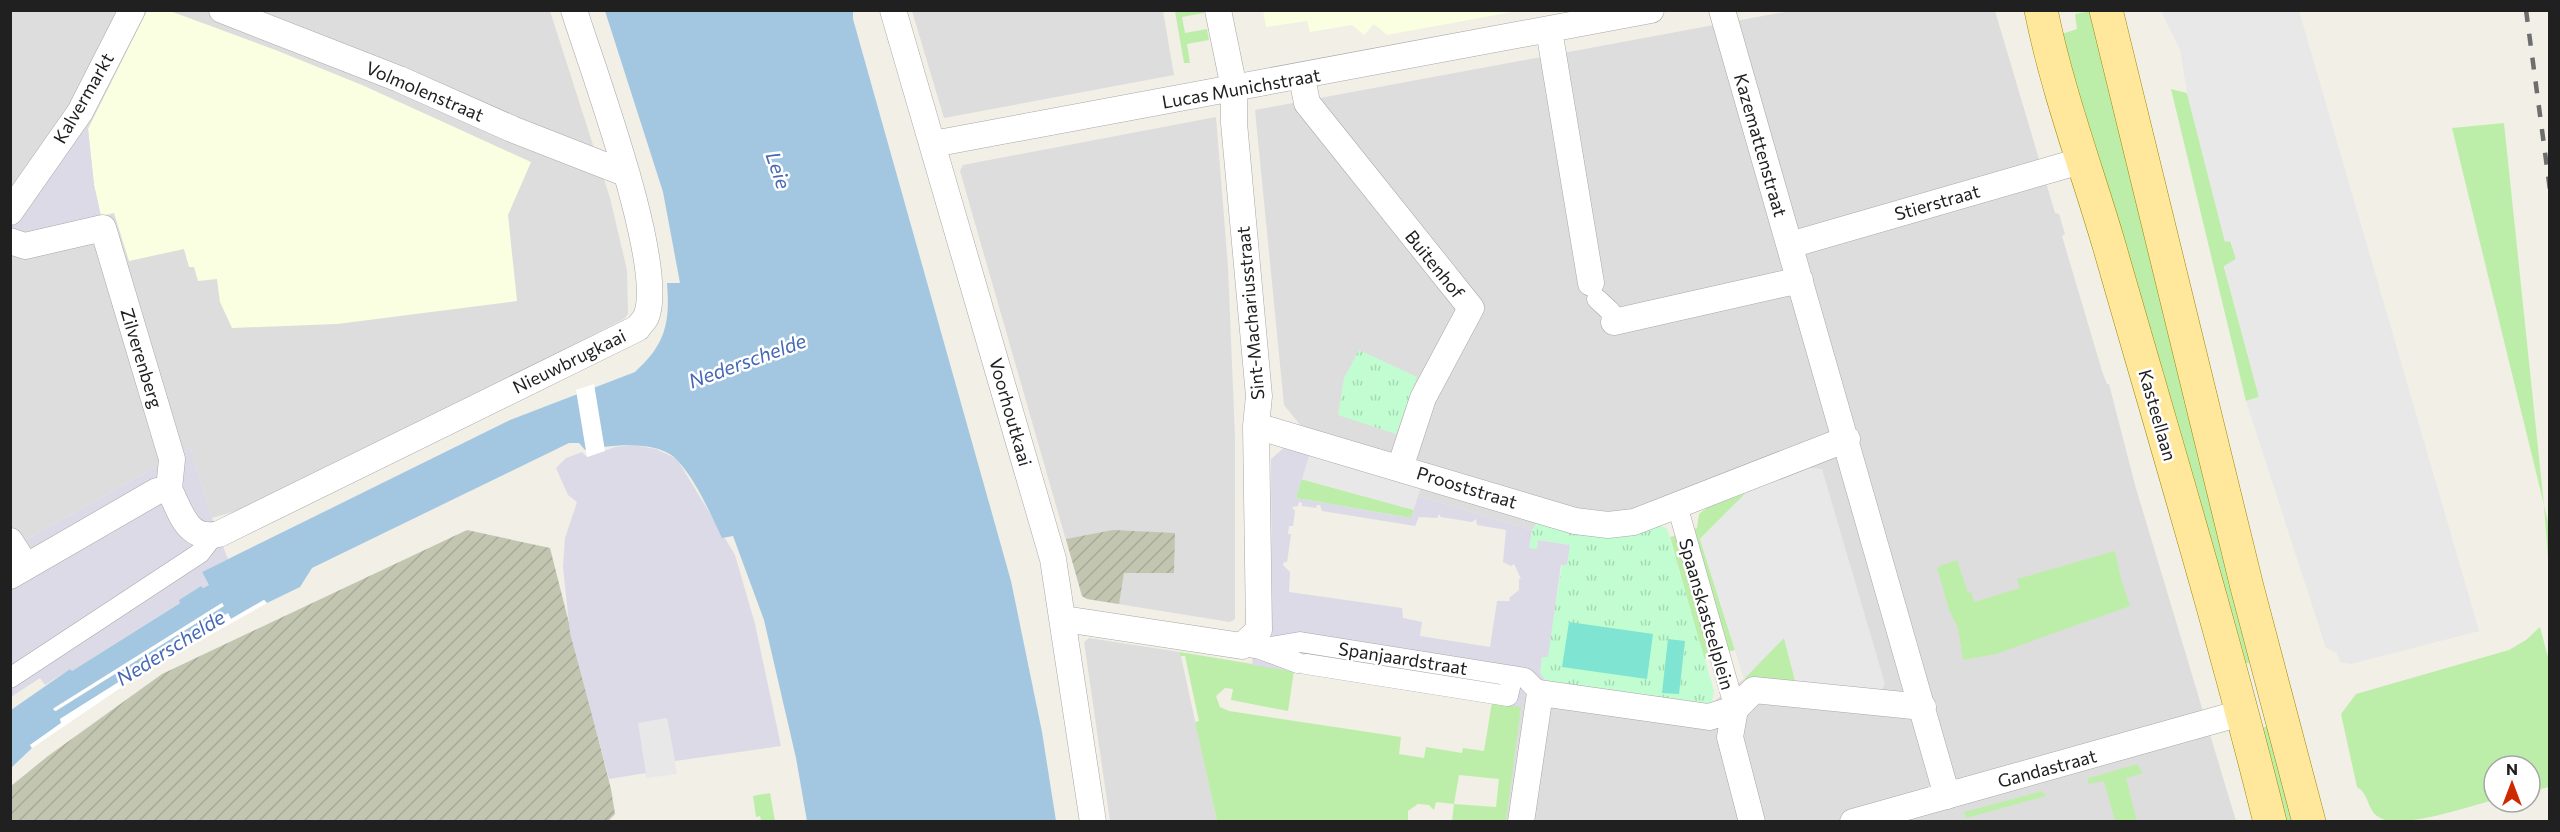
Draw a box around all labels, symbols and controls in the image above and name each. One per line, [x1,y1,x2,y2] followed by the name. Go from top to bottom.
[48,49,118,147] street label: Kalvermarkt
[363,56,487,126] street label: Volmolenstraat
[1160,63,1322,113] street label: Lucas Munichstraat
[1730,71,1792,219] street label: Kazemattenstraat
[762,148,797,192] water label: Leie
[1892,179,1982,225] street label: Stierstraat
[1231,225,1269,401] street label: Sint-Machariusstraat
[1401,225,1470,303] street label: Buitenhof
[116,305,168,411] street label: Zilverenberg
[509,324,629,398] street label: Nieuwbrugkaai
[685,327,810,392] water label: Nederschelde
[985,355,1037,469] street label: Voorhoutkaai
[2134,367,2182,463] street label: Kasteellaan
[1414,461,1520,513] street label: Prooststraat
[1675,536,1739,692] street label: Spaanskasteelplein
[111,604,229,690] water label: Nederschelde
[1337,637,1469,679] street label: Spanjaardstraat
[1995,744,2099,792] street label: Gandastraat
[2482,754,2542,814] north arrow
[2506,759,2518,778] text: N

